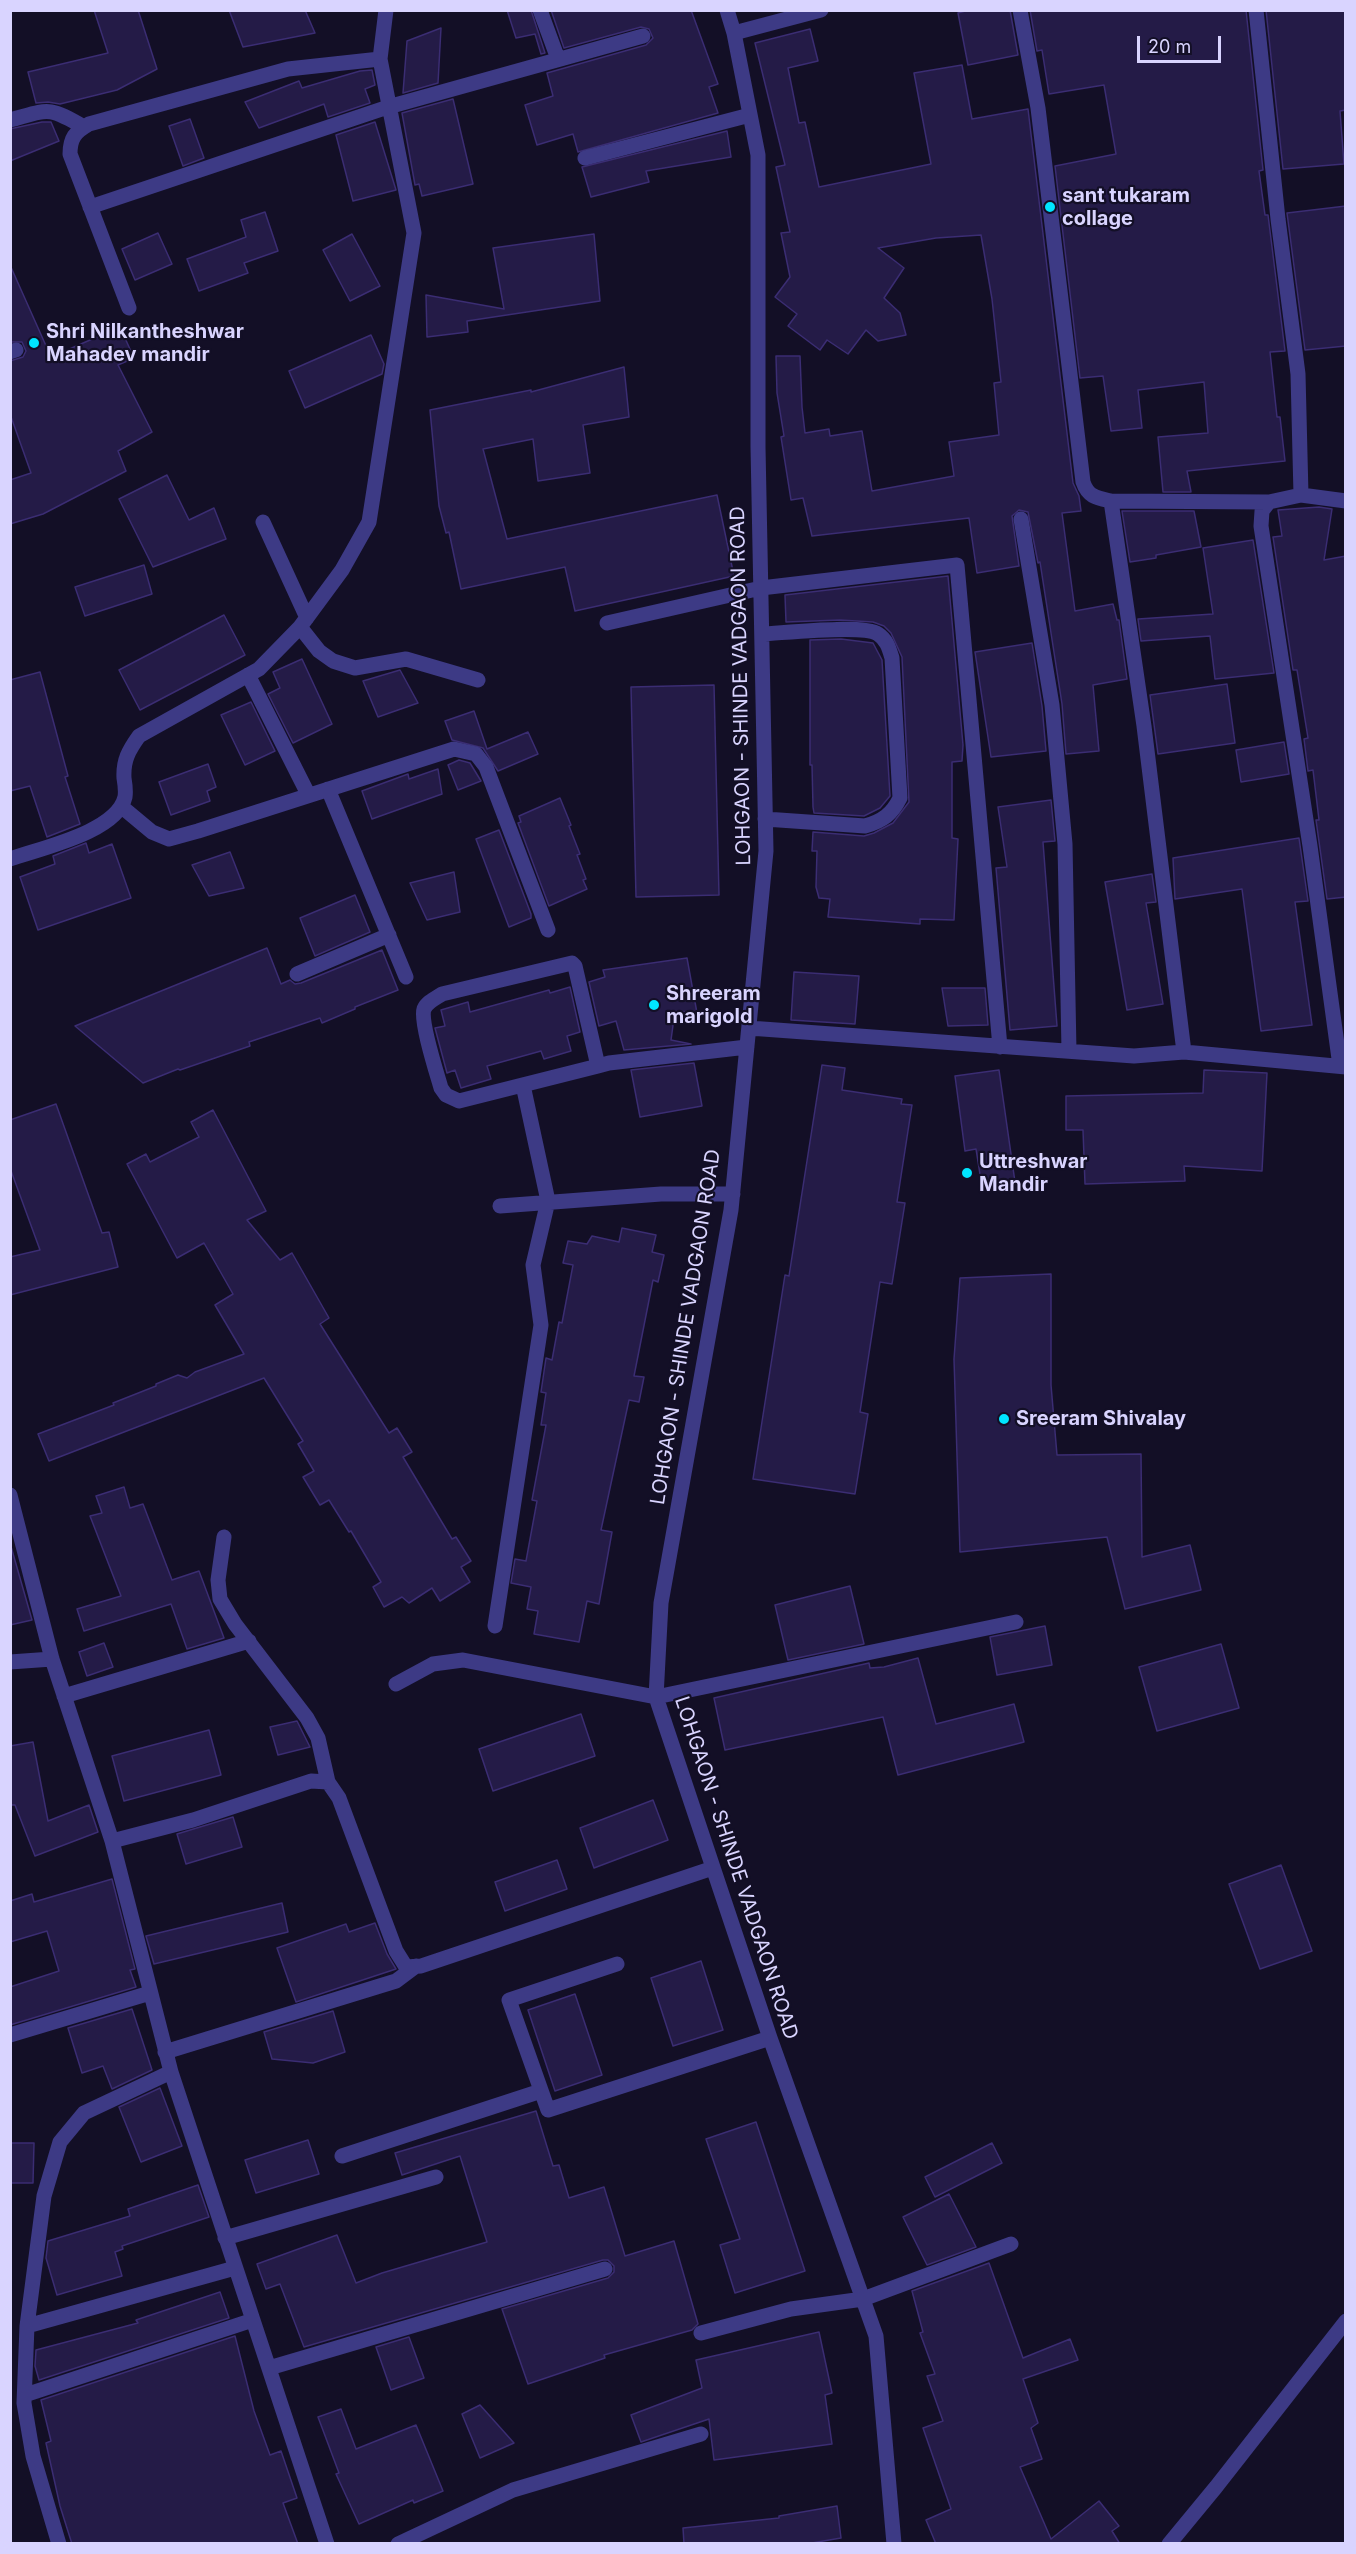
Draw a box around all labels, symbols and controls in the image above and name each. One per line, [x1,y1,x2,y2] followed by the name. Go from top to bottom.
[1140,24,1224,62] scale bar
[1148,36,1191,57] text: 20 m
[1062,184,1190,231] place label: sant tukaram collage
[1043,200,1057,214] marker: sant tukaram collage
[46,320,244,367] place label: Shri Nilkantheshwar Mahadev mandir
[27,336,41,350] marker: Shri Nilkantheshwar Mahadev mandir
[726,506,756,866] street label: LOHGAON - SHINDE VADGAON ROAD
[666,982,761,1029] place label: Shreeram marigold
[647,998,661,1012] marker: Shreeram marigold
[646,1148,726,1506] street label: LOHGAON - SHINDE VADGAON ROAD
[979,1150,1088,1197] place label: Uttreshwar Mandir
[960,1166,974,1180] marker: Uttreshwar Mandir
[1016,1407,1186,1431] place label: Sreeram Shivalay
[997,1412,1011,1426] marker: Sreeram Shivalay
[669,1693,803,2043] street label: LOHGAON - SHINDE VADGAON ROAD

